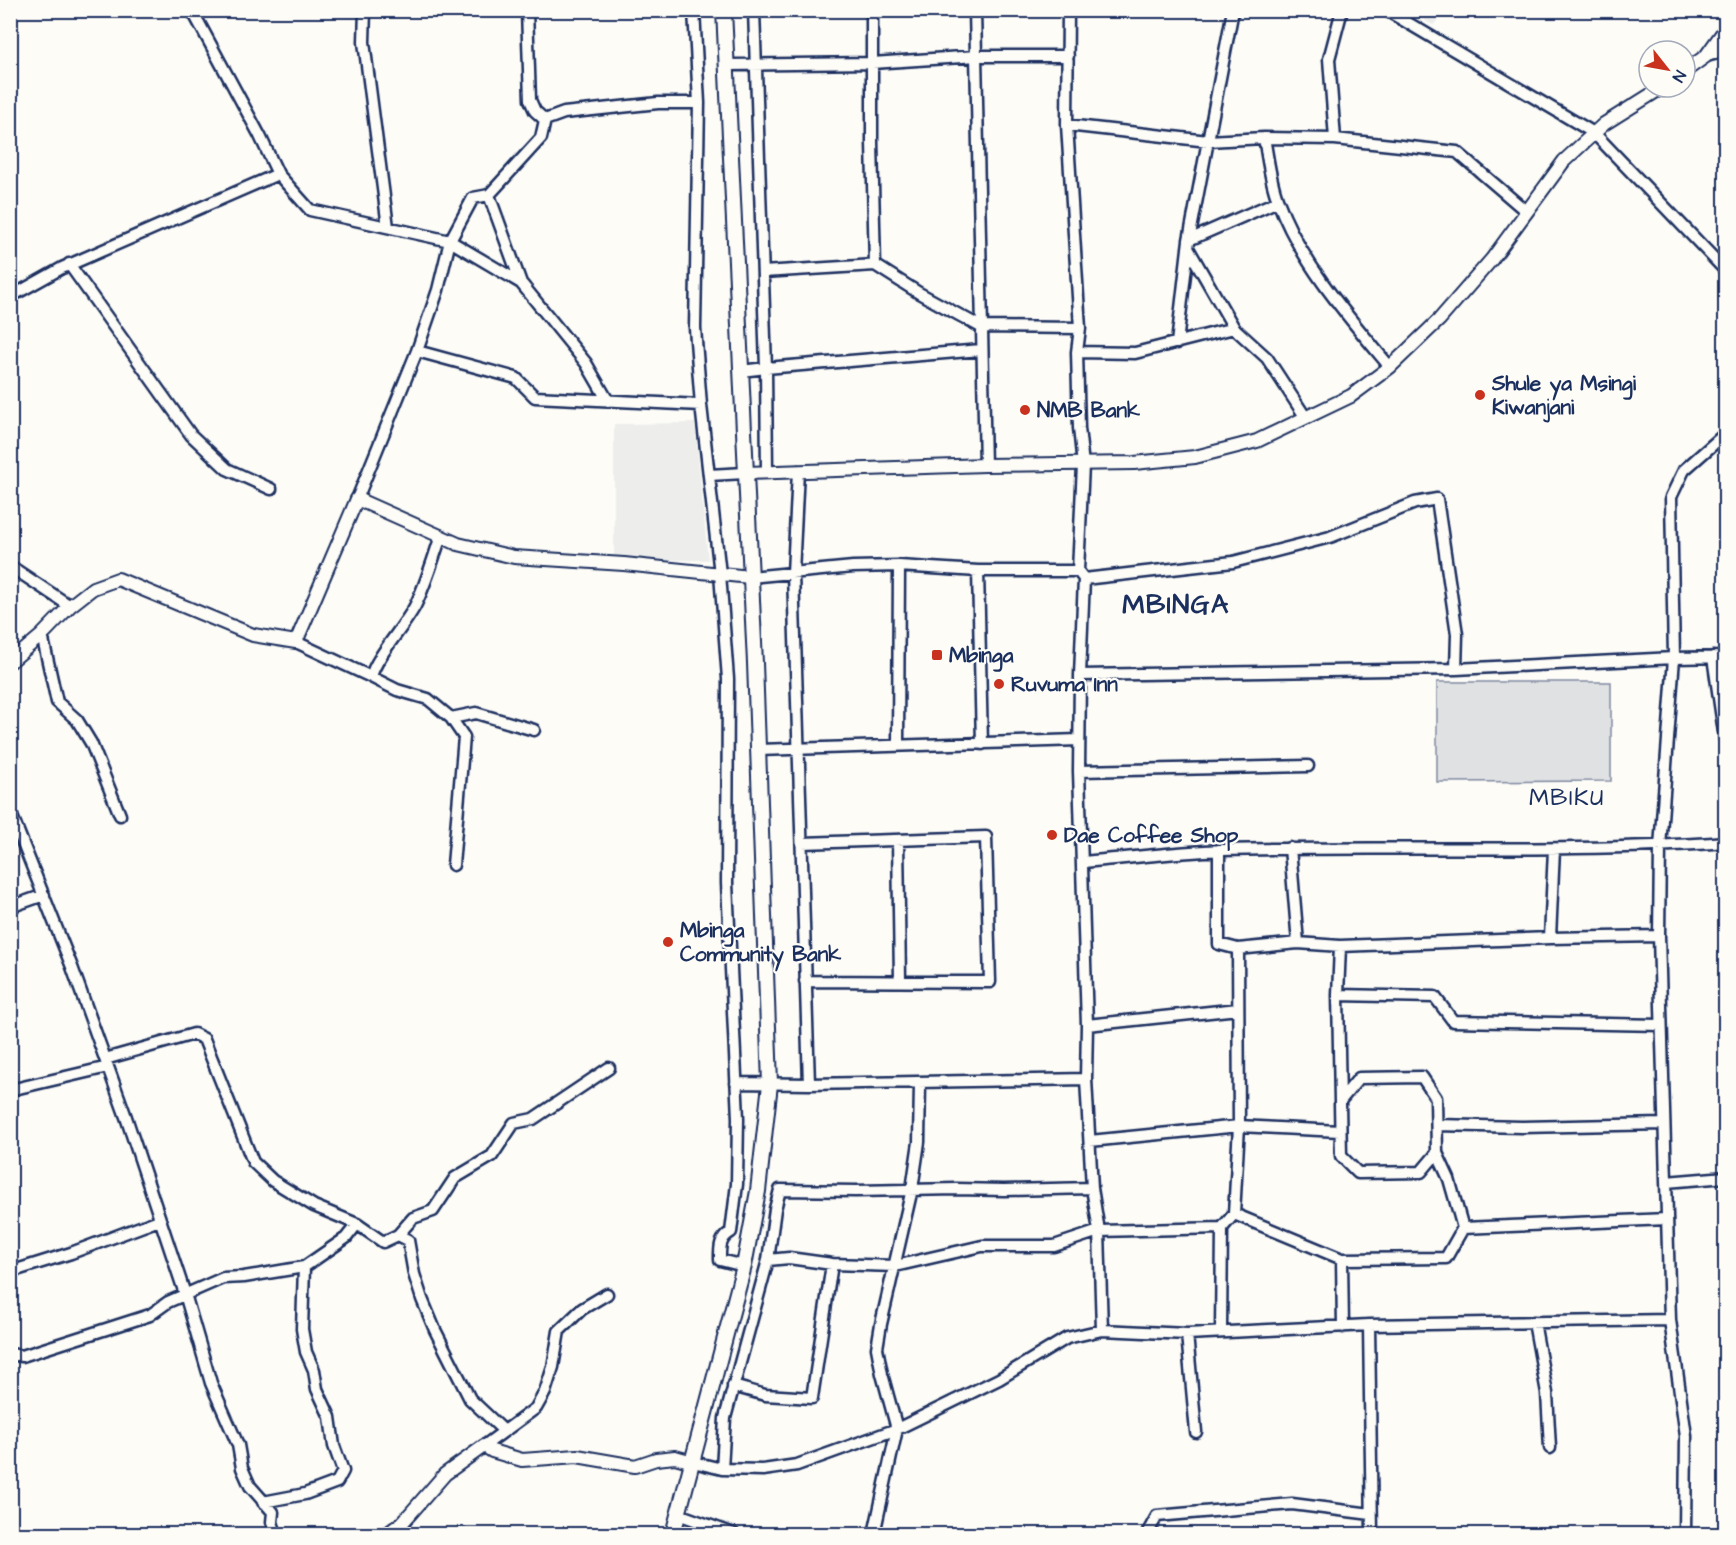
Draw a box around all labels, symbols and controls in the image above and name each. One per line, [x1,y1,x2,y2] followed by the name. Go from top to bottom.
[1637,39,1697,99] north arrow
[1667,66,1691,86] text: N
[1491,369,1637,423] place label: Shule ya Msingi Kiwanjani
[1473,388,1487,402] marker: Shule ya Msingi Kiwanjani
[1037,396,1140,425] place label: NMB Bank
[1018,403,1032,417] marker: NMB Bank
[1122,586,1230,624] district label: MBINGA
[949,641,1014,672] place label: Mbinga
[930,648,944,662] marker: Mbinga
[1011,670,1118,699] place label: Ruvuma Inn
[992,677,1006,691] marker: Ruvuma Inn
[1529,781,1605,815] district label: MBIKU
[1064,821,1239,851] place label: Dae Coffee Shop
[1045,828,1059,842] marker: Dae Coffee Shop
[680,916,841,972] place label: Mbinga Community Bank
[661,935,675,949] marker: Mbinga Community Bank

